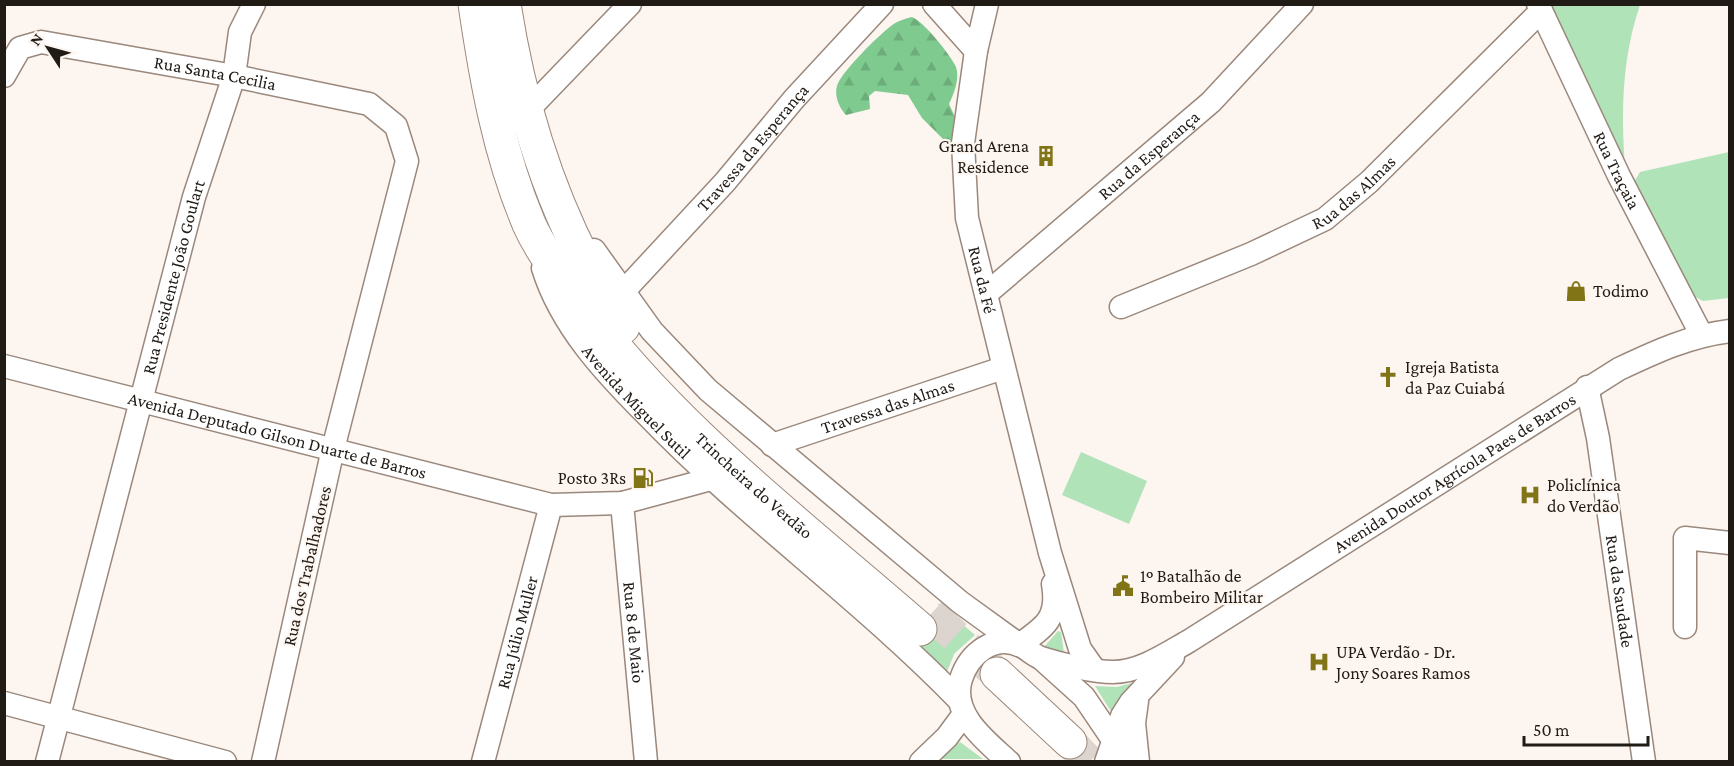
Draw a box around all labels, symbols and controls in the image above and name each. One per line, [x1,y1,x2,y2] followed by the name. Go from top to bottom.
[18,18,78,78] north arrow
[26,30,46,49] text: N
[153,52,278,94] street label: Rua Santa Cecilia
[693,80,813,216] street label: Travessa da Esperança
[1094,106,1203,204] street label: Rua da Esperança
[1589,128,1644,213] street label: Rua Traçaia
[939,136,1029,177] place label: Grand Arena Residence
[1034,144,1058,168] building icon: Grand Arena Residence
[1309,151,1400,234] street label: Rua das Almas
[138,176,209,377] street label: Rua Presidente João Goulart
[964,244,1000,316] street label: Rua da Fé
[1564,279,1588,303] shop icon: Todimo
[1593,281,1649,301] place label: Todimo
[578,341,695,463] street label: Avenida Miguel Sutil
[1405,357,1505,398] place label: Igreja Batista da Paz Cuiabá
[1376,365,1400,389] church icon: Igreja Batista da Paz Cuiabá
[819,375,957,438] street label: Travessa das Almas
[126,388,429,483] street label: Avenida Deputado Gilson Duarte de Barros
[1330,389,1579,557] street label: Avenida Doutor Agrícola Paes de Barros
[691,428,817,543] street label: Trincheira do Verdão
[631,466,655,490] fuel station icon: Posto 3Rs
[558,468,626,488] place label: Posto 3Rs
[1547,475,1621,516] place label: Policlínica do Verdão
[1518,483,1542,507] hospital icon: Policlínica do Verdão
[279,484,335,648] street label: Rua dos Trabalhadores
[1602,534,1638,649] street label: Rua da Saudade
[1140,566,1264,607] place label: 1º Batalhão de Bombeiro Militar
[493,573,542,691] street label: Rua Júlio Muller
[1111,574,1135,598] public building icon: 1º Batalhão de Bombeiro Militar
[619,581,649,684] street label: Rua 8 de Maio
[1334,642,1470,683] place label: UPA Verdão - Dr. Jony Soares Ramos
[1307,650,1331,674] hospital icon: UPA Verdão - Dr. Jony Soares Ramos
[1524,709,1648,747] scale bar
[1533,720,1570,740] text: 50 m

